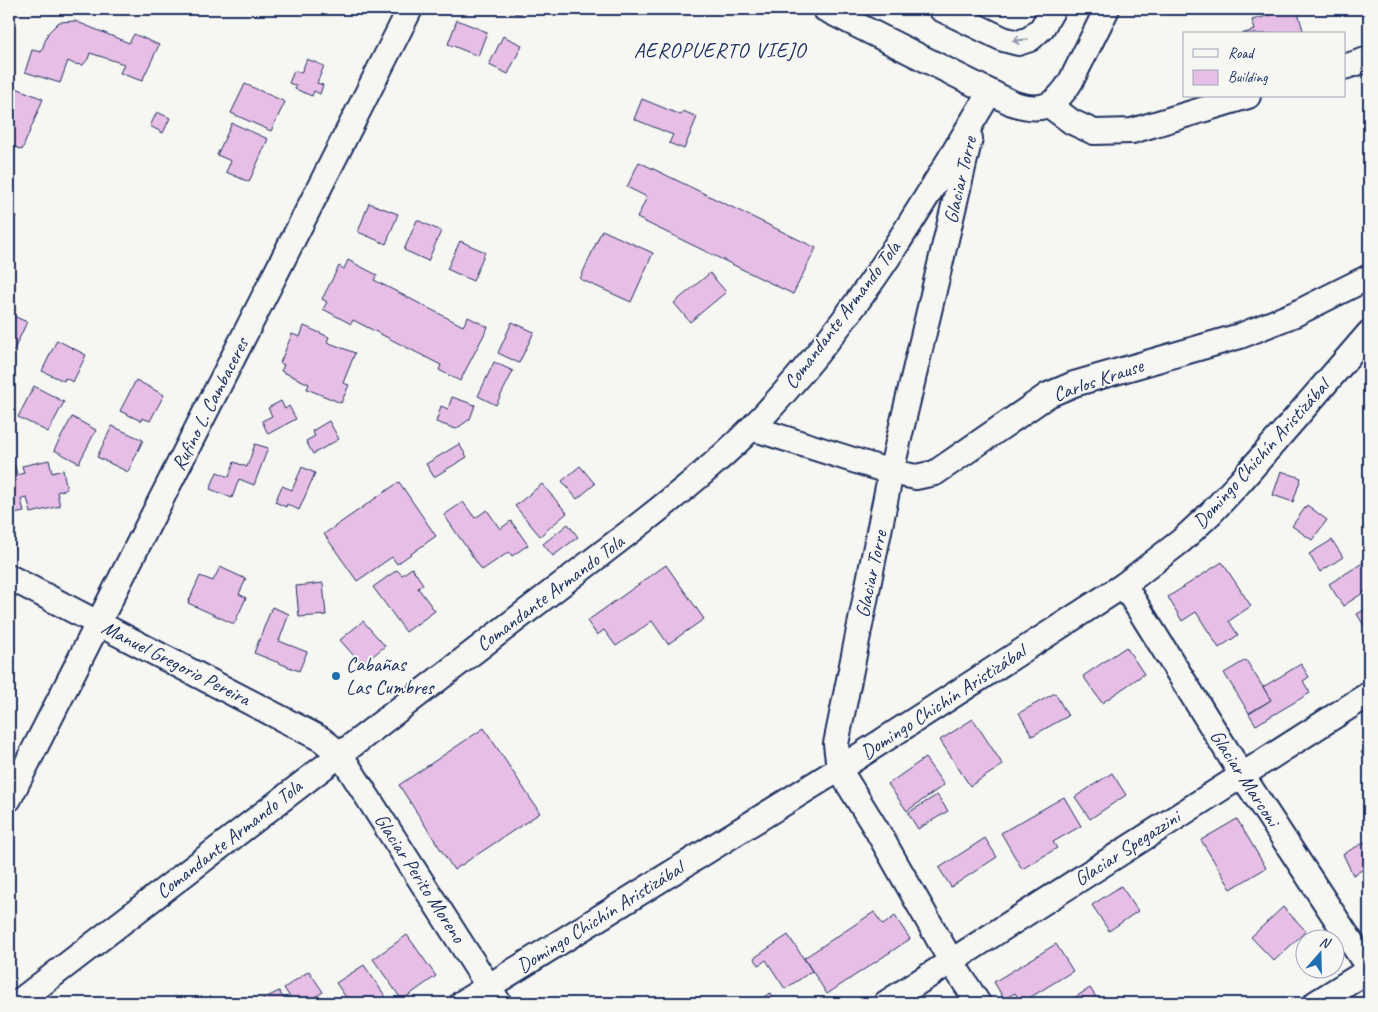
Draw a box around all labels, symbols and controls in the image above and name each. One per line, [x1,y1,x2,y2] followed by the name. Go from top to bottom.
[1183,32,1346,98] legend
[1013,36,1029,45] one-way arrow
[634,37,808,63] district label: AEROPUERTO VIEJO
[1228,44,1255,63] text: Road
[1228,68,1268,87] text: Building
[938,133,982,226] street label: Glaciar Torre
[778,235,907,394] street label: Comandante Armando Tola
[166,332,255,475] street label: Rufino L. Cambaceres
[1050,352,1148,407] street label: Carlos Krause
[1188,372,1337,534] street label: Domingo Chichín Aristizábal
[850,527,893,620] street label: Glaciar Torre
[471,528,630,657] street label: Comandante Armando Tola
[98,615,256,712] street label: Manuel Gregorio Pereira
[856,637,1033,765] street label: Domingo Chichín Aristizábal
[346,652,436,700] place label: Cabañas Las Cumbres
[330,670,342,682] marker: Cabañas Las Cumbres
[1204,725,1287,833] street label: Glaciar Marconi
[151,773,309,904] street label: Comandante Armando Tola
[1069,803,1186,891] street label: Glaciar Spegazzini
[369,809,472,948] street label: Glaciar Perito Moreno
[512,854,691,978] street label: Domingo Chichín Aristizábal
[1296,930,1346,980] north arrow
[1317,933,1333,953] text: N

